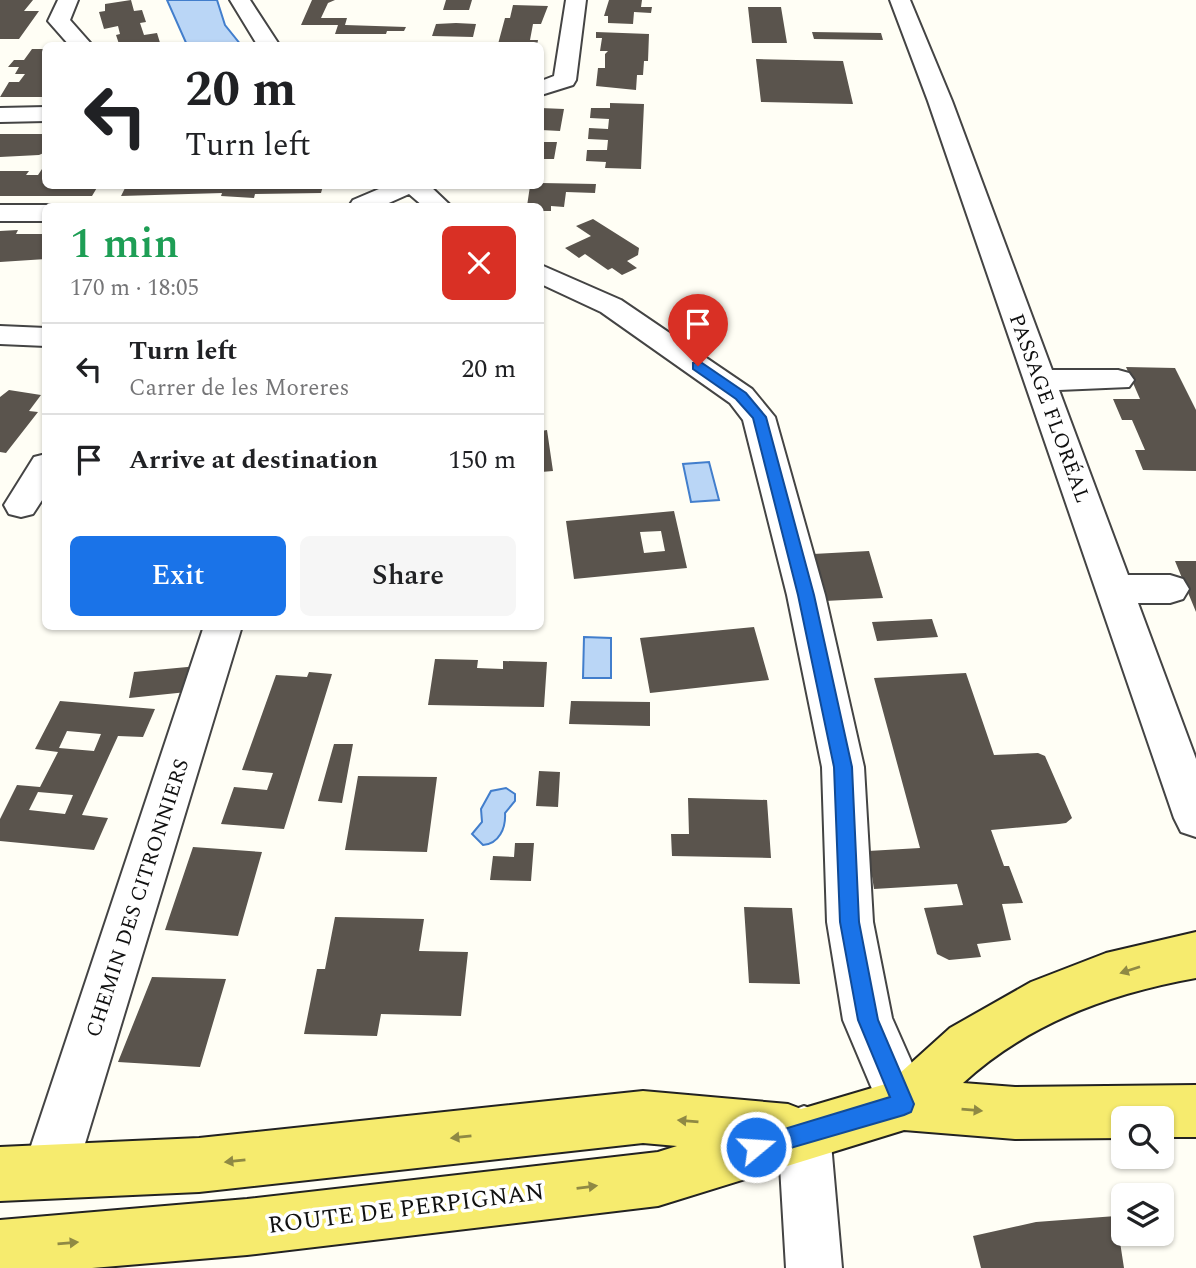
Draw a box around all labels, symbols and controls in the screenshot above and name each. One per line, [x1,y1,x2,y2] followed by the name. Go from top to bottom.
[185,53,296,128] text: 20 m
[70,70,161,161] icon: left
[185,121,311,170] text: Turn left
[70,213,179,276] text: 1 min
[442,226,516,300] button: close
[70,271,199,306] text: 170 m · 18:05
[668,294,728,366] pin
[679,305,717,343] icon: arrive
[1000,309,1098,508] street label: PASSAGE FLORÉAL
[129,331,237,371] text: Turn left
[461,349,516,389] text: 20 m
[70,350,108,388] icon: left
[129,371,349,406] text: Carrer de les Moreres
[129,440,378,480] text: Arrive at destination
[448,440,516,480] text: 150 m
[70,441,108,479] icon: arrive
[70,536,286,616] button: Exit
[300,536,516,616] button: Share
[78,755,198,1042] street label: CHEMIN DES CITRONNIERS
[1119,965,1140,976] one-way arrow
[961,1105,983,1116] one-way arrow
[1111,1106,1174,1246] map controls
[1111,1106,1174,1169] button: search
[719,1110,793,1184] position arrow
[677,1115,699,1126] one-way arrow
[450,1131,472,1142] one-way arrow
[224,1156,246,1167] one-way arrow
[266,1174,546,1244] street label: ROUTE DE PERPIGNAN
[576,1181,598,1192] one-way arrow
[1111,1183,1174,1246] button: layers
[57,1237,79,1248] one-way arrow

